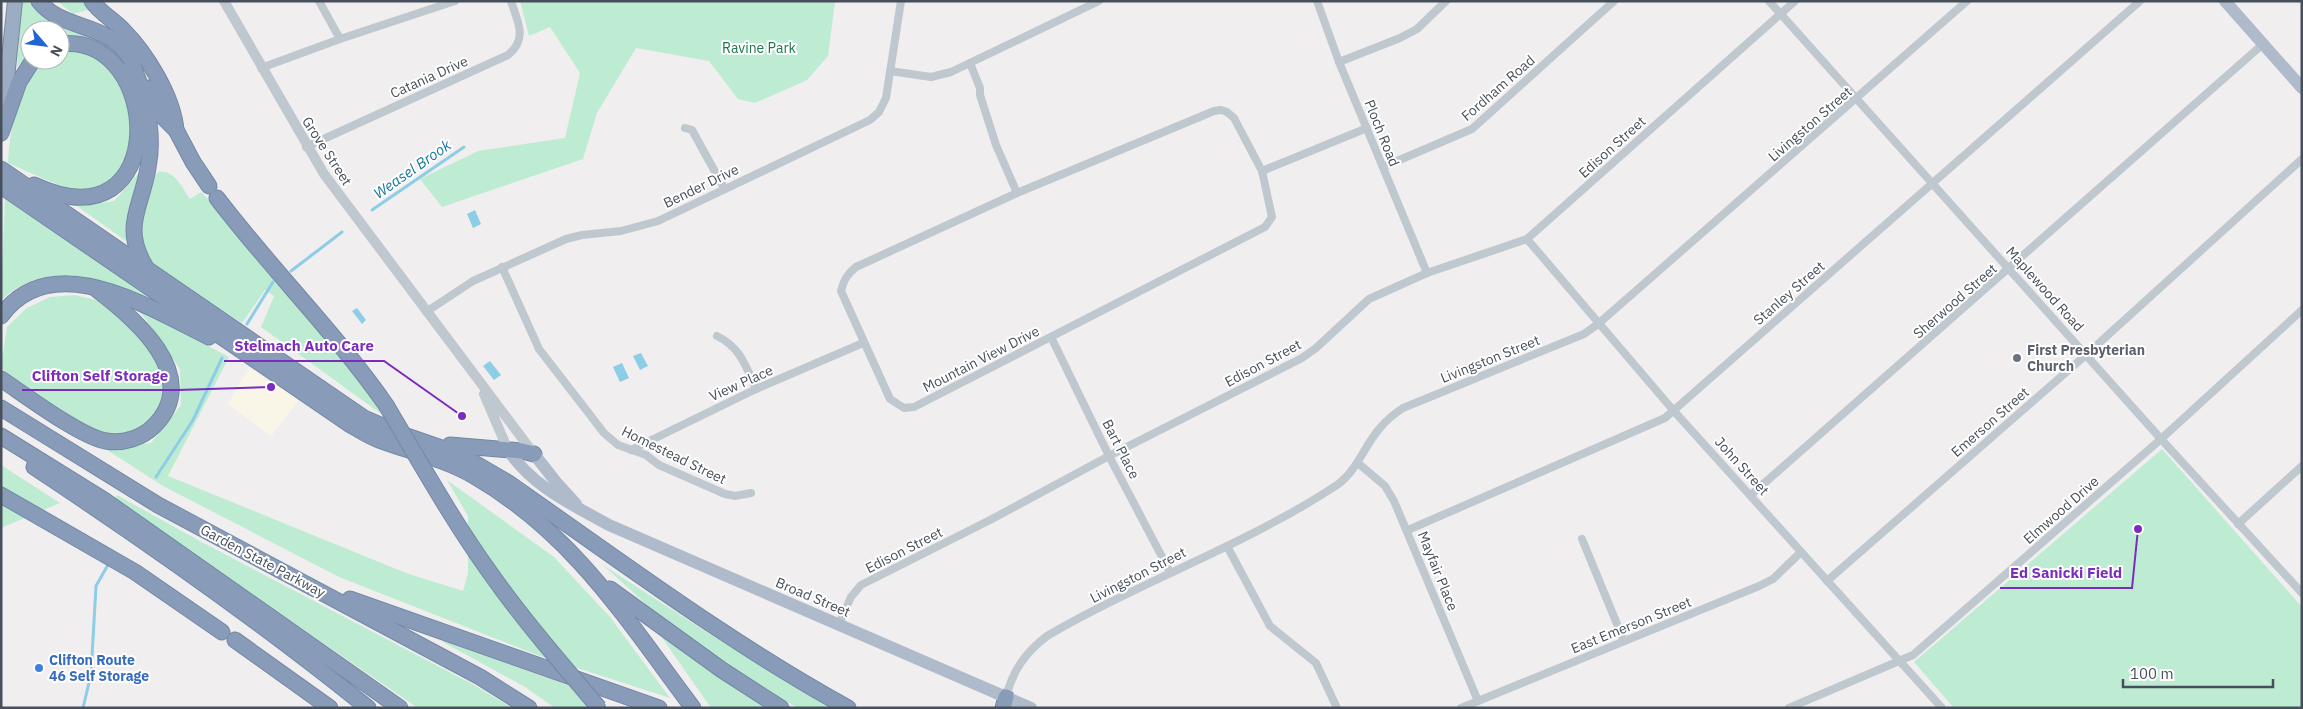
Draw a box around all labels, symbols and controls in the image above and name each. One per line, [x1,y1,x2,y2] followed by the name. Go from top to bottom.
[20,20,70,70] north arrow
[722,39,797,57] park label: Ravine Park
[46,42,67,60] text: N
[1458,51,1538,125] street label: Fordham Road
[387,52,471,102] street label: Catania Drive
[1764,83,1856,165] street label: Livingston Street
[1360,97,1404,169] street label: Ploch Road
[1575,112,1649,182] street label: Edison Street
[298,113,356,189] street label: Grove Street
[370,135,455,203] water label: Weasel Brook
[660,160,742,212] street label: Bender Drive
[2002,243,2088,335] street label: Maplewood Road
[1750,257,1828,329] street label: Stanley Street
[1909,260,2001,342] street label: Sherwood Street
[920,322,1043,396] street label: Mountain View Drive
[224,331,384,361] callout: Stelmach Auto Care
[1438,331,1542,387] street label: Livingston Street
[1222,335,1304,391] street label: Edison Street
[234,336,374,355] text: Stelmach Auto Care
[2027,341,2145,375] place label: First Presbyterian Church
[2011,352,2023,364] marker: First Presbyterian Church
[22,360,178,390] callout: Clifton Self Storage
[706,361,776,405] street label: View Place
[32,366,168,385] text: Clifton Self Storage
[1947,383,2033,461] street label: Emerson Street
[1098,416,1144,482] street label: Bart Place
[619,422,729,488] street label: Homestead Street
[1711,433,1773,499] street label: John Street
[2019,472,2103,548] street label: Elmwood Drive
[197,520,329,602] street label: Garden State Parkway
[863,523,946,577] street label: Edison Street
[1414,529,1462,614] street label: Mayfair Place
[1087,543,1189,607] street label: Livingston Street
[2000,558,2132,588] callout: Ed Sanicki Field
[2010,563,2122,582] text: Ed Sanicki Field
[773,573,853,621] street label: Broad Street
[1568,593,1694,657] street label: East Emerson Street
[49,651,149,685] place label: Clifton Route 46 Self Storage
[2123,656,2273,688] scale bar
[33,662,45,674] marker: Clifton Route 46 Self Storage
[2130,664,2174,683] text: 100 m

